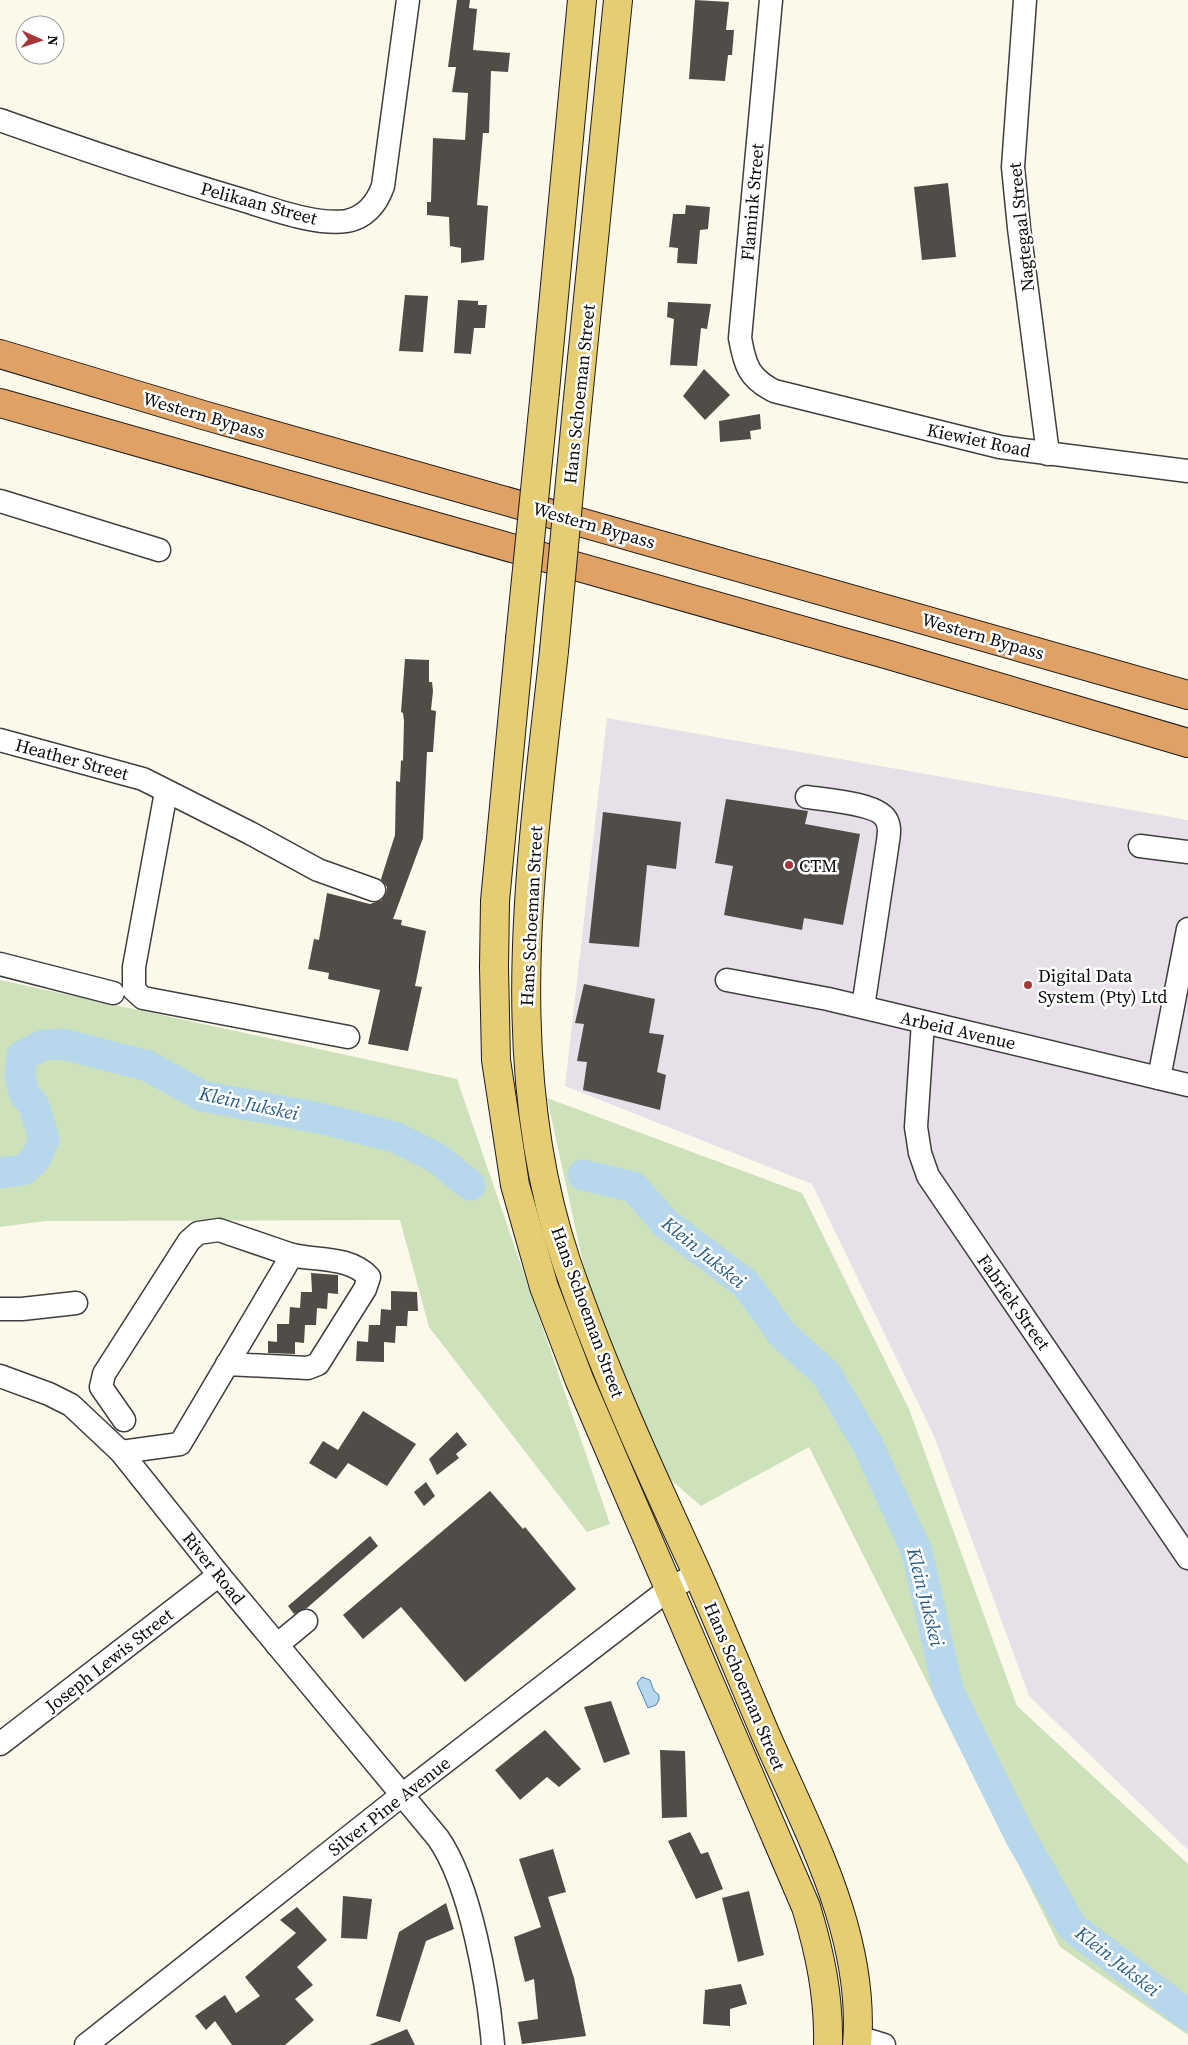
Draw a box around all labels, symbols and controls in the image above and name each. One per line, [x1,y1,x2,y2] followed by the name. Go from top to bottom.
[15,15,65,65] north arrow
[43,35,63,46] text: N
[734,142,770,262] street label: Flamink Street
[1002,161,1040,293] street label: Nagtegaal Street
[198,175,320,231] street label: Pelikaan Street
[557,303,601,485] street label: Hans Schoeman Street
[140,386,268,444] street label: Western Bypass
[925,417,1033,463] street label: Kiewiet Road
[530,496,658,554] street label: Western Bypass
[919,607,1047,665] street label: Western Bypass
[13,732,131,786] street label: Heather Street
[514,825,548,1007] street label: Hans Schoeman Street
[799,853,837,878] place label: CTM
[783,859,795,871] marker: CTM
[1038,963,1168,1009] place label: Digital Data System (Pty) Ltd
[1022,979,1034,991] marker: Digital Data System (Pty) Ltd
[898,1005,1018,1055] street label: Arbeid Avenue
[196,1080,301,1126] water label: Klein Jukskei
[656,1210,751,1294] water label: Klein Jukskei
[545,1223,631,1401] street label: Hans Schoeman Street
[972,1249,1056,1355] street label: Fabriek Street
[177,1526,251,1610] street label: River Road
[901,1544,951,1649] water label: Klein Jukskei
[698,1598,792,1774] street label: Hans Schoeman Street
[39,1602,178,1718] street label: Joseph Lewis Street
[323,1750,455,1862] street label: Silver Pine Avenue
[1070,1919,1166,2002] water label: Klein Jukskei

